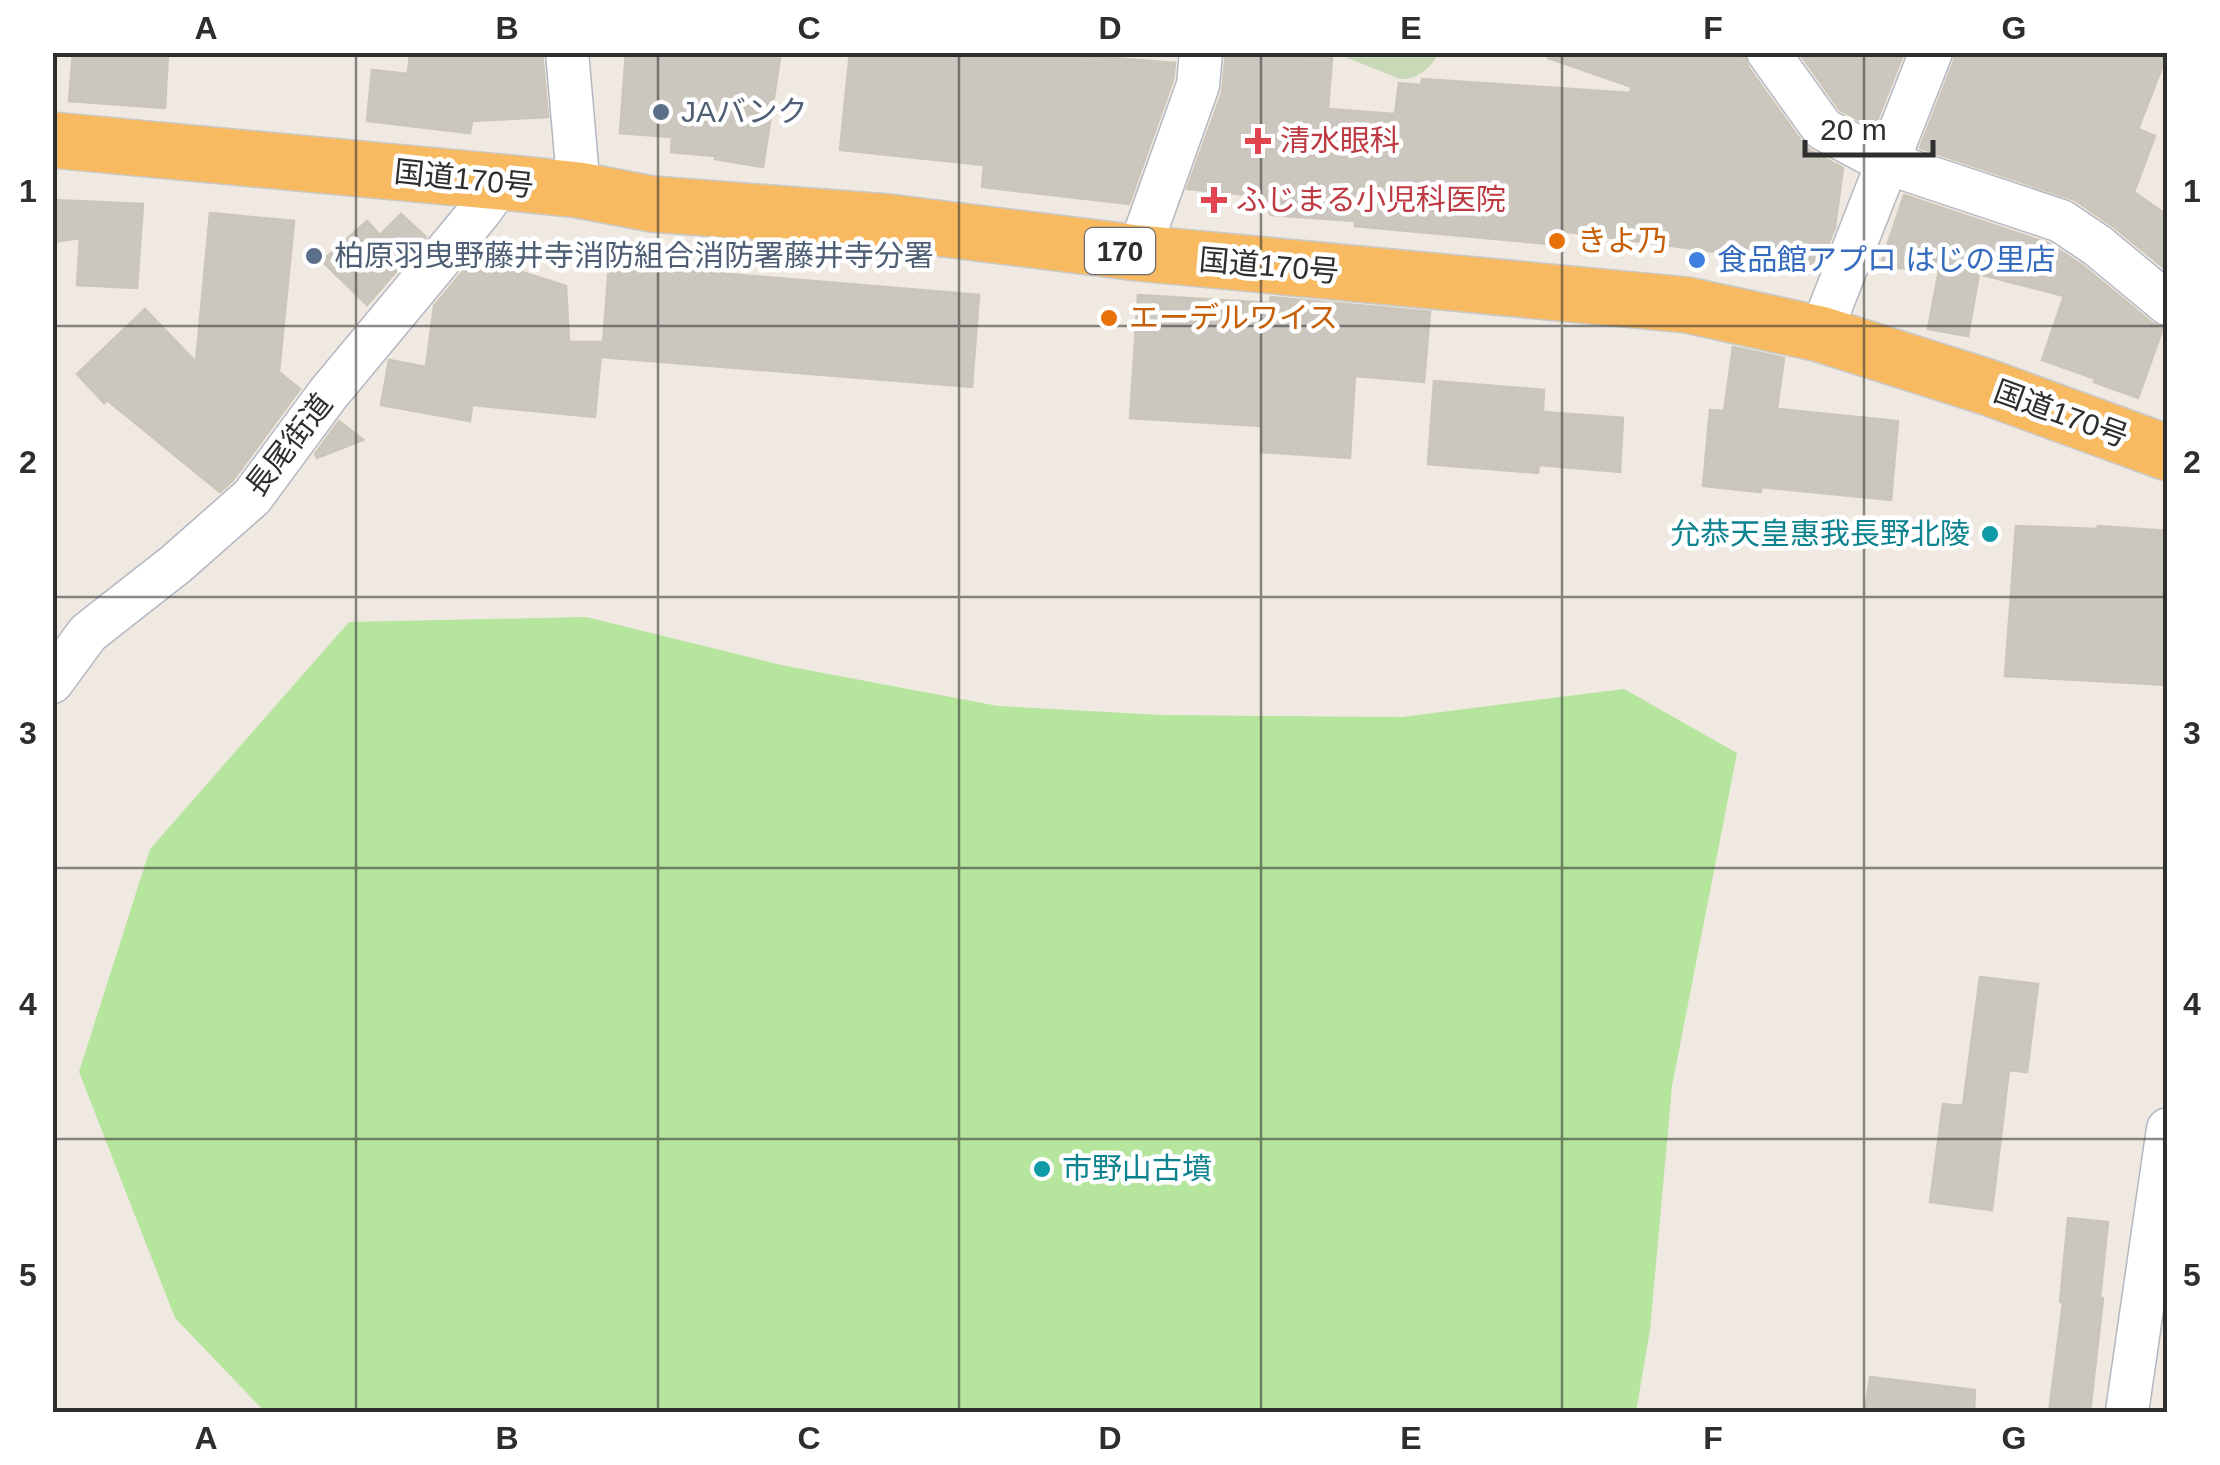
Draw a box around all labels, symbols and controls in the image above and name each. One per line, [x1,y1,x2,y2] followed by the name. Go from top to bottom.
[194,10,218,46] text: A
[495,10,519,46] text: B
[797,10,821,46] text: C
[1098,10,1122,46] text: D
[1400,10,1422,46] text: E
[1703,10,1723,46] text: F
[2002,10,2026,46] text: G
[681,95,808,128] place label: JAバンク
[1805,95,1932,157] scale bar
[650,101,672,123] marker: JAバンク
[1820,113,1887,146] text: 20 m
[1280,124,1400,157] place label: 清水眼科
[1245,128,1271,154] marker: 清水眼科
[393,155,535,202] street label: 国道170号
[19,173,37,209] text: 1
[2183,173,2201,209] text: 1
[1236,183,1506,216] place label: ふじまる小児科医院
[1201,187,1227,213] marker: ふじまる小児科医院
[1577,224,1667,257] place label: きよ乃
[1085,228,1155,274] road number: 170
[1546,230,1568,252] marker: きよ乃
[334,239,934,272] place label: 柏原羽曳野藤井寺消防組合消防署藤井寺分署
[1198,243,1340,288] street label: 国道170号
[1717,243,2055,276] place label: 食品館アプロ はじの里店
[303,245,325,267] marker: 柏原羽曳野藤井寺消防組合消防署藤井寺分署
[1686,249,1708,271] marker: 食品館アプロ はじの里店
[1129,301,1338,334] place label: エーデルワイス
[1098,307,1120,329] marker: エーデルワイス
[1990,374,2133,453] street label: 国道170号
[239,387,339,502] street label: 長尾街道
[19,444,37,480] text: 2
[2183,444,2201,480] text: 2
[1670,517,1970,550] place label: 允恭天皇惠我長野北陵
[1979,523,2001,545] marker: 允恭天皇惠我長野北陵
[19,715,37,751] text: 3
[2183,715,2201,751] text: 3
[19,986,37,1022] text: 4
[2183,986,2201,1022] text: 4
[1062,1152,1212,1185] place label: 市野山古墳
[1031,1158,1053,1180] marker: 市野山古墳
[19,1257,37,1293] text: 5
[2183,1257,2201,1293] text: 5
[194,1420,218,1456] text: A
[495,1420,519,1456] text: B
[797,1420,821,1456] text: C
[1098,1420,1122,1456] text: D
[1400,1420,1422,1456] text: E
[1703,1420,1723,1456] text: F
[2002,1420,2026,1456] text: G

